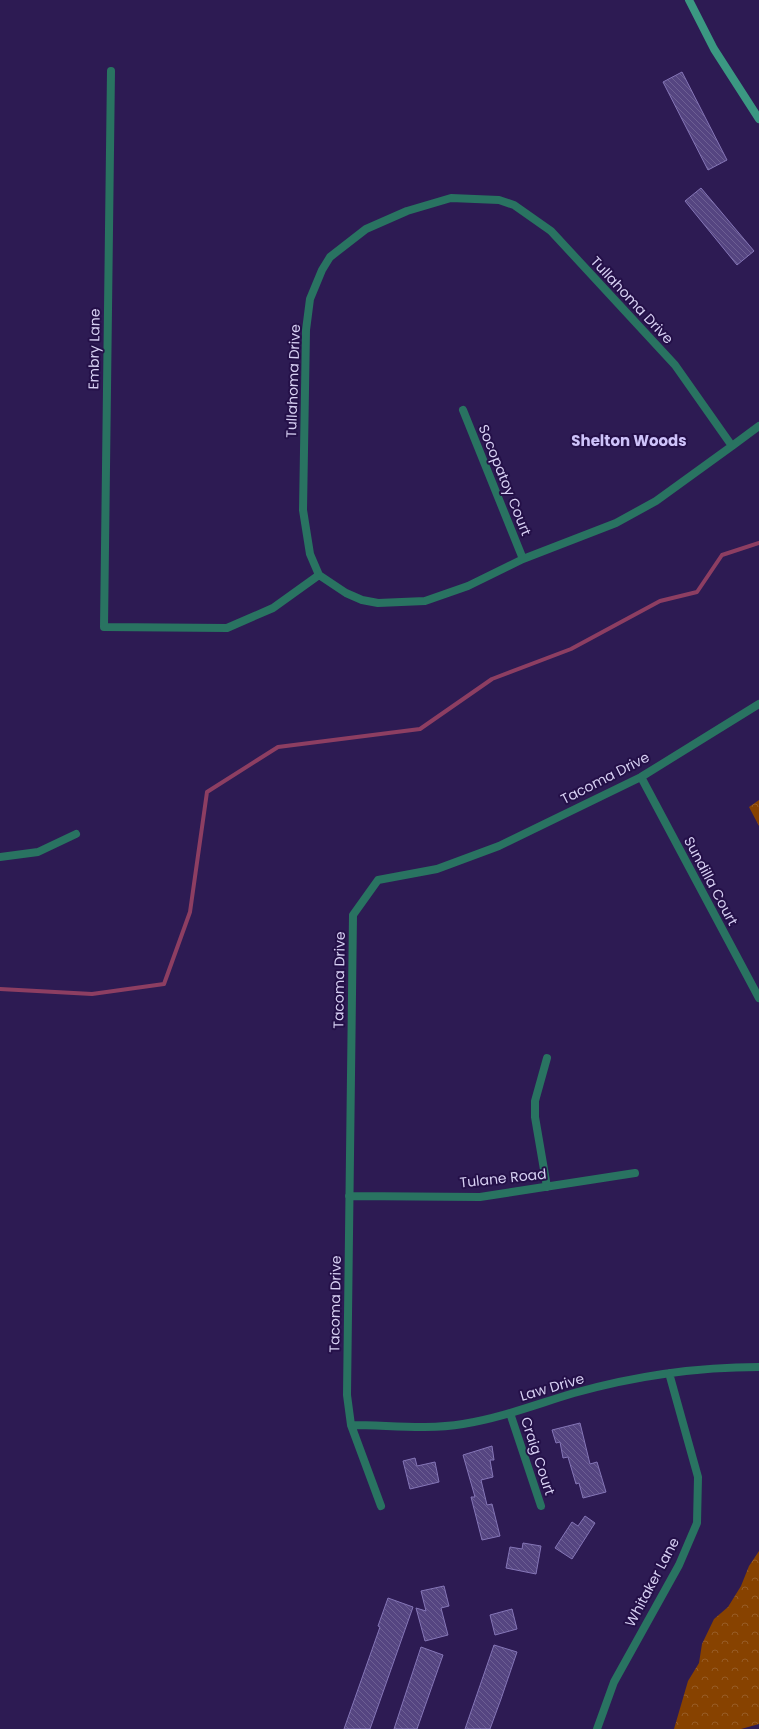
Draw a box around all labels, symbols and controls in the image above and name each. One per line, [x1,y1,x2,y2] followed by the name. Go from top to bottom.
[586,252,678,349] street label: Tullahoma Drive
[83,308,105,390] street label: Embry Lane
[281,324,305,438] street label: Tullahoma Drive
[474,421,536,539] street label: Socopatoy Court
[571,430,687,451] district label: Shelton Woods
[557,747,653,809] street label: Tacoma Drive
[679,833,743,929] street label: Sundilla Court
[328,931,350,1029] street label: Tacoma Drive
[459,1163,547,1193] street label: Tulane Road
[324,1255,346,1353] street label: Tacoma Drive
[518,1368,587,1406] street label: Law Drive
[516,1414,560,1498] street label: Craig Court
[620,1533,684,1630] street label: Whitaker Lane

